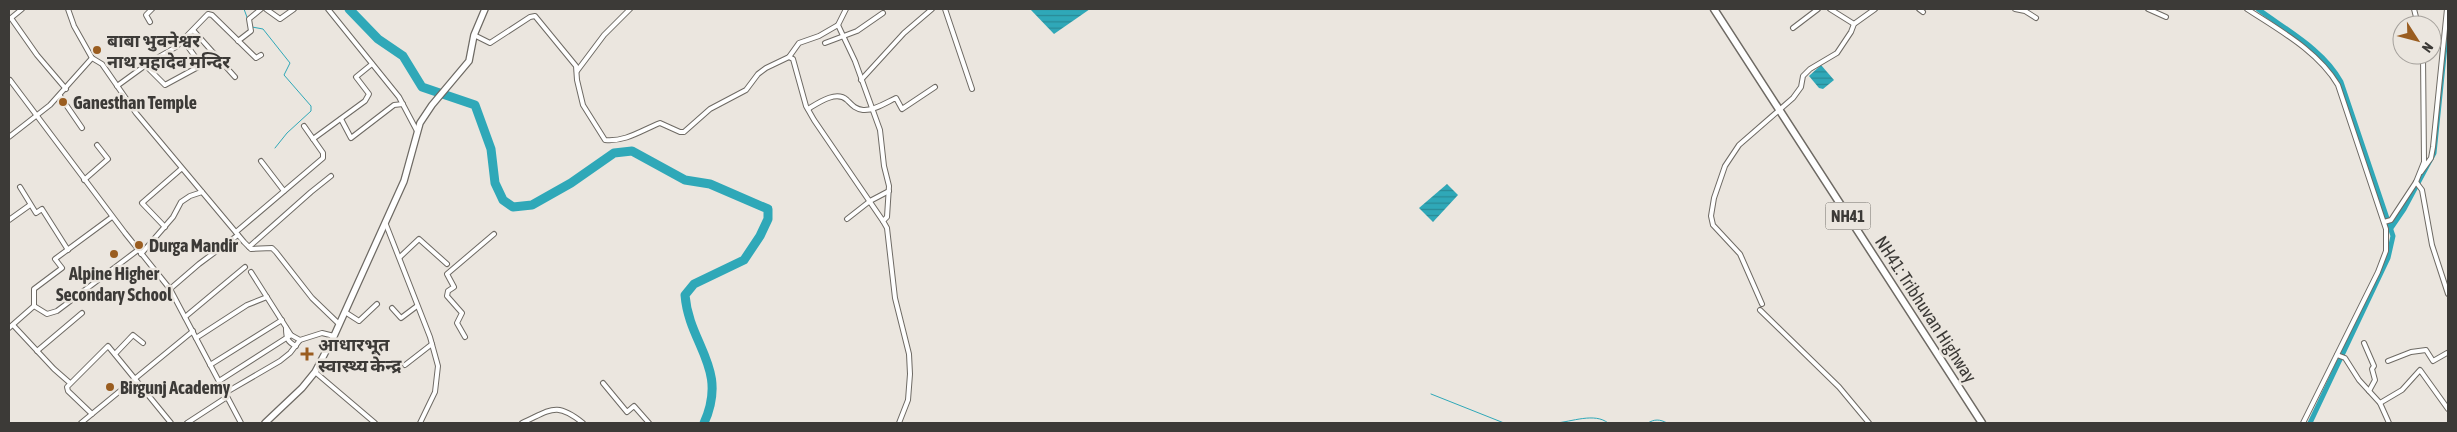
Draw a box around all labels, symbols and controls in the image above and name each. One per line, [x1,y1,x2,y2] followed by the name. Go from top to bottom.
[2392,15,2442,65] north arrow
[107,30,231,72] place label: बाबा भुवनेश्वर नाथ महादेव मन्दिर
[2419,40,2436,56] text: N
[91,44,103,56] marker: बाबा भुवनेश्वर नाथ महादेव मन्दिर
[73,92,197,113] place label: Ganesthan Temple
[57,96,69,108] marker: Ganesthan Temple
[1826,202,1870,230] road number: NH41
[1871,232,1981,386] street label: NH41: Tribhuvan Highway
[149,235,239,256] place label: Durga Mandir
[133,239,145,251] marker: Durga Mandir
[108,248,120,260] marker: Alpine Higher Secondary School
[56,263,172,305] place label: Alpine Higher Secondary School
[318,334,402,376] place label: आधारभूत स्वास्थ्य केन्द्र
[300,347,314,361] marker: आधारभूत स्वास्थ्य केन्द्र
[120,377,231,398] place label: Birgunj Academy
[104,381,116,393] marker: Birgunj Academy

